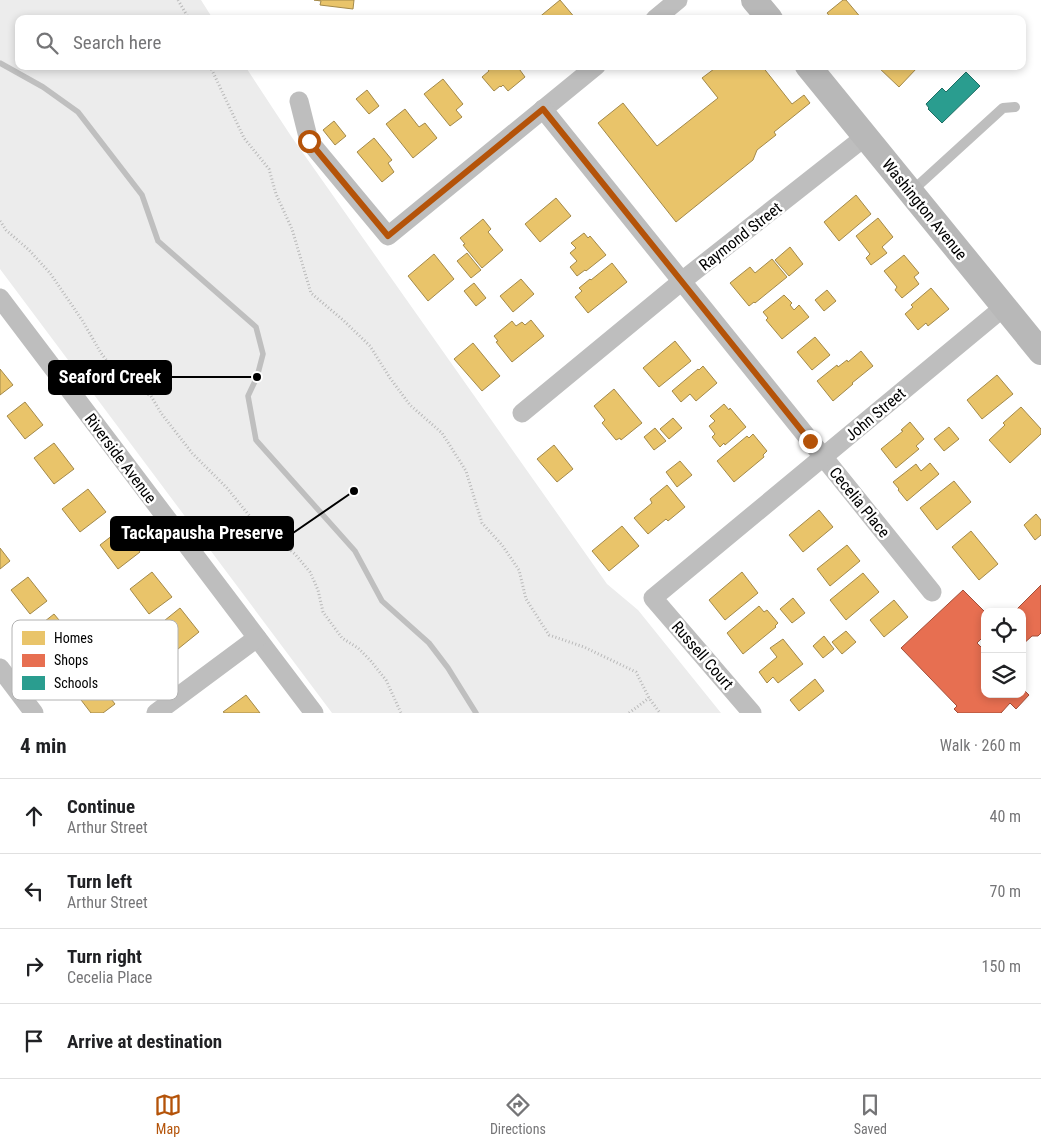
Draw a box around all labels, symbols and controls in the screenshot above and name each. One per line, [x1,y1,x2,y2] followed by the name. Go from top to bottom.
[15,15,1026,70] search box
[33,29,61,57] icon: search
[73,31,161,54] text: Search here
[298,130,321,153] route start
[878,155,971,263] street label: Washington Avenue
[695,198,786,275] street label: Raymond Street
[49,361,171,394] callout: Seaford Creek
[59,366,162,387] text: Seaford Creek
[841,384,909,445] street label: John Street
[81,410,161,507] street label: Riverside Avenue
[799,430,822,453] route end
[825,463,894,541] street label: Cecelia Place
[111,517,293,550] callout: Tackapausha Preserve
[121,522,283,543] text: Tackapausha Preserve
[981,608,1026,698] map controls
[981,608,1026,653] button: locate
[668,617,738,694] street label: Russell Court
[12,620,178,700] legend
[54,630,93,646] text: Homes
[54,652,88,668] text: Shops
[981,653,1026,698] button: layers
[54,675,98,691] text: Schools
[20,734,67,758] text: 4 min
[940,736,1021,755] text: Walk · 260 m
[67,795,135,818] text: Continue
[20,802,48,830] icon: ahead
[989,807,1021,826] text: 40 m
[67,818,148,837] text: Arthur Street
[67,870,132,893] text: Turn left
[20,877,48,905] icon: left
[989,882,1021,901] text: 70 m
[67,893,148,912] text: Arthur Street
[67,945,142,968] text: Turn right
[20,952,48,980] icon: right
[982,957,1021,976] text: 150 m
[67,968,152,987] text: Cecelia Place
[20,1027,48,1055] icon: arrive
[67,1030,222,1053] text: Arrive at destination
[154,1091,182,1137] tab: Map
[490,1091,546,1137] tab: Directions
[854,1091,887,1137] tab: Saved

